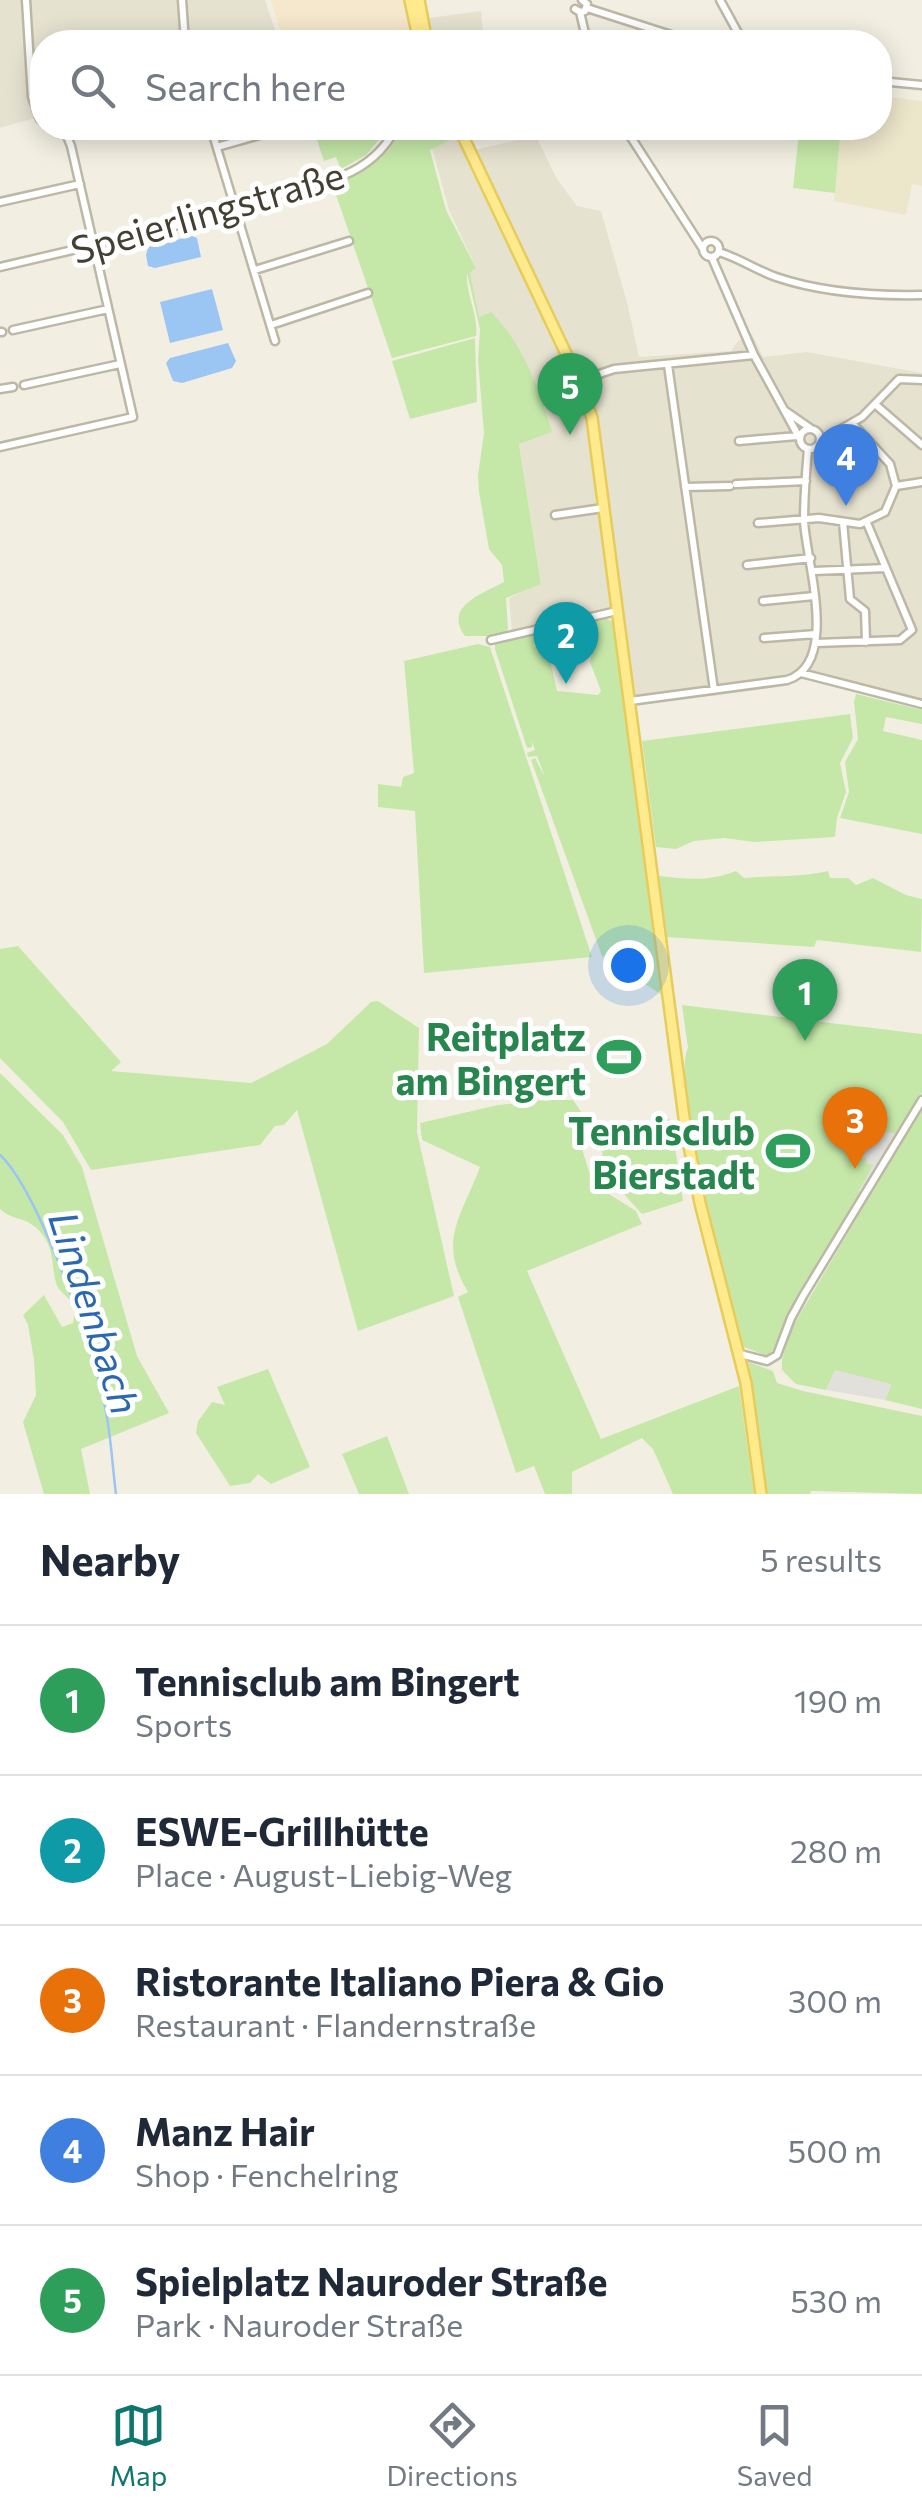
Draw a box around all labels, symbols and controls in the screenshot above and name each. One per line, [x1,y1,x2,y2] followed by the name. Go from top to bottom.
[30,30,892,140] search box
[65,58,120,113] icon: search
[145,62,346,109] text: Search here
[65,150,349,272] street label: Speierlingstraße
[538,352,602,435] pin: 5
[814,424,878,506] pin: 4
[534,602,598,684] pin: 2
[603,940,654,991] your location
[772,958,838,1041] pin: 1
[396,1012,586,1103] place label: Reitplatz am Bingert
[595,1033,643,1081] sports icon: Reitplatz am Bingert
[822,1086,888,1169] pin: 3
[568,1106,755,1197] place label: Tennisclub Bierstadt
[764,1127,812,1175] sports icon: Tennisclub Bierstadt
[40,1204,152,1420] water label: Lindenbach
[40,1533,180,1585] text: Nearby
[760,1539,882,1579] text: 5 results
[135,1657,520,1704] text: Tennisclub am Bingert
[65,1680,80,1720] text: 1
[794,1680,882,1720] text: 190 m
[135,1704,232,1744] text: Sports
[135,1807,429,1854] text: ESWE-Grillhütte
[63,1830,82,1870] text: 2
[790,1830,882,1870] text: 280 m
[135,1854,512,1894] text: Place · August-Liebig-Weg
[135,1957,664,2004] text: Ristorante Italiano Piera & Gio
[63,1980,82,2020] text: 3
[788,1980,882,2020] text: 300 m
[135,2004,536,2044] text: Restaurant · Flandernstraße
[135,2107,315,2154] text: Manz Hair
[63,2130,82,2170] text: 4
[788,2130,882,2170] text: 500 m
[135,2154,399,2194] text: Shop · Fenchelring
[135,2257,607,2304] text: Spielplatz Nauroder Straße
[63,2280,82,2320] text: 5
[790,2280,882,2320] text: 530 m
[135,2304,463,2344] text: Park · Nauroder Straße
[110,2398,167,2492] tab: Map
[386,2398,518,2492] tab: Directions
[737,2398,812,2492] tab: Saved

